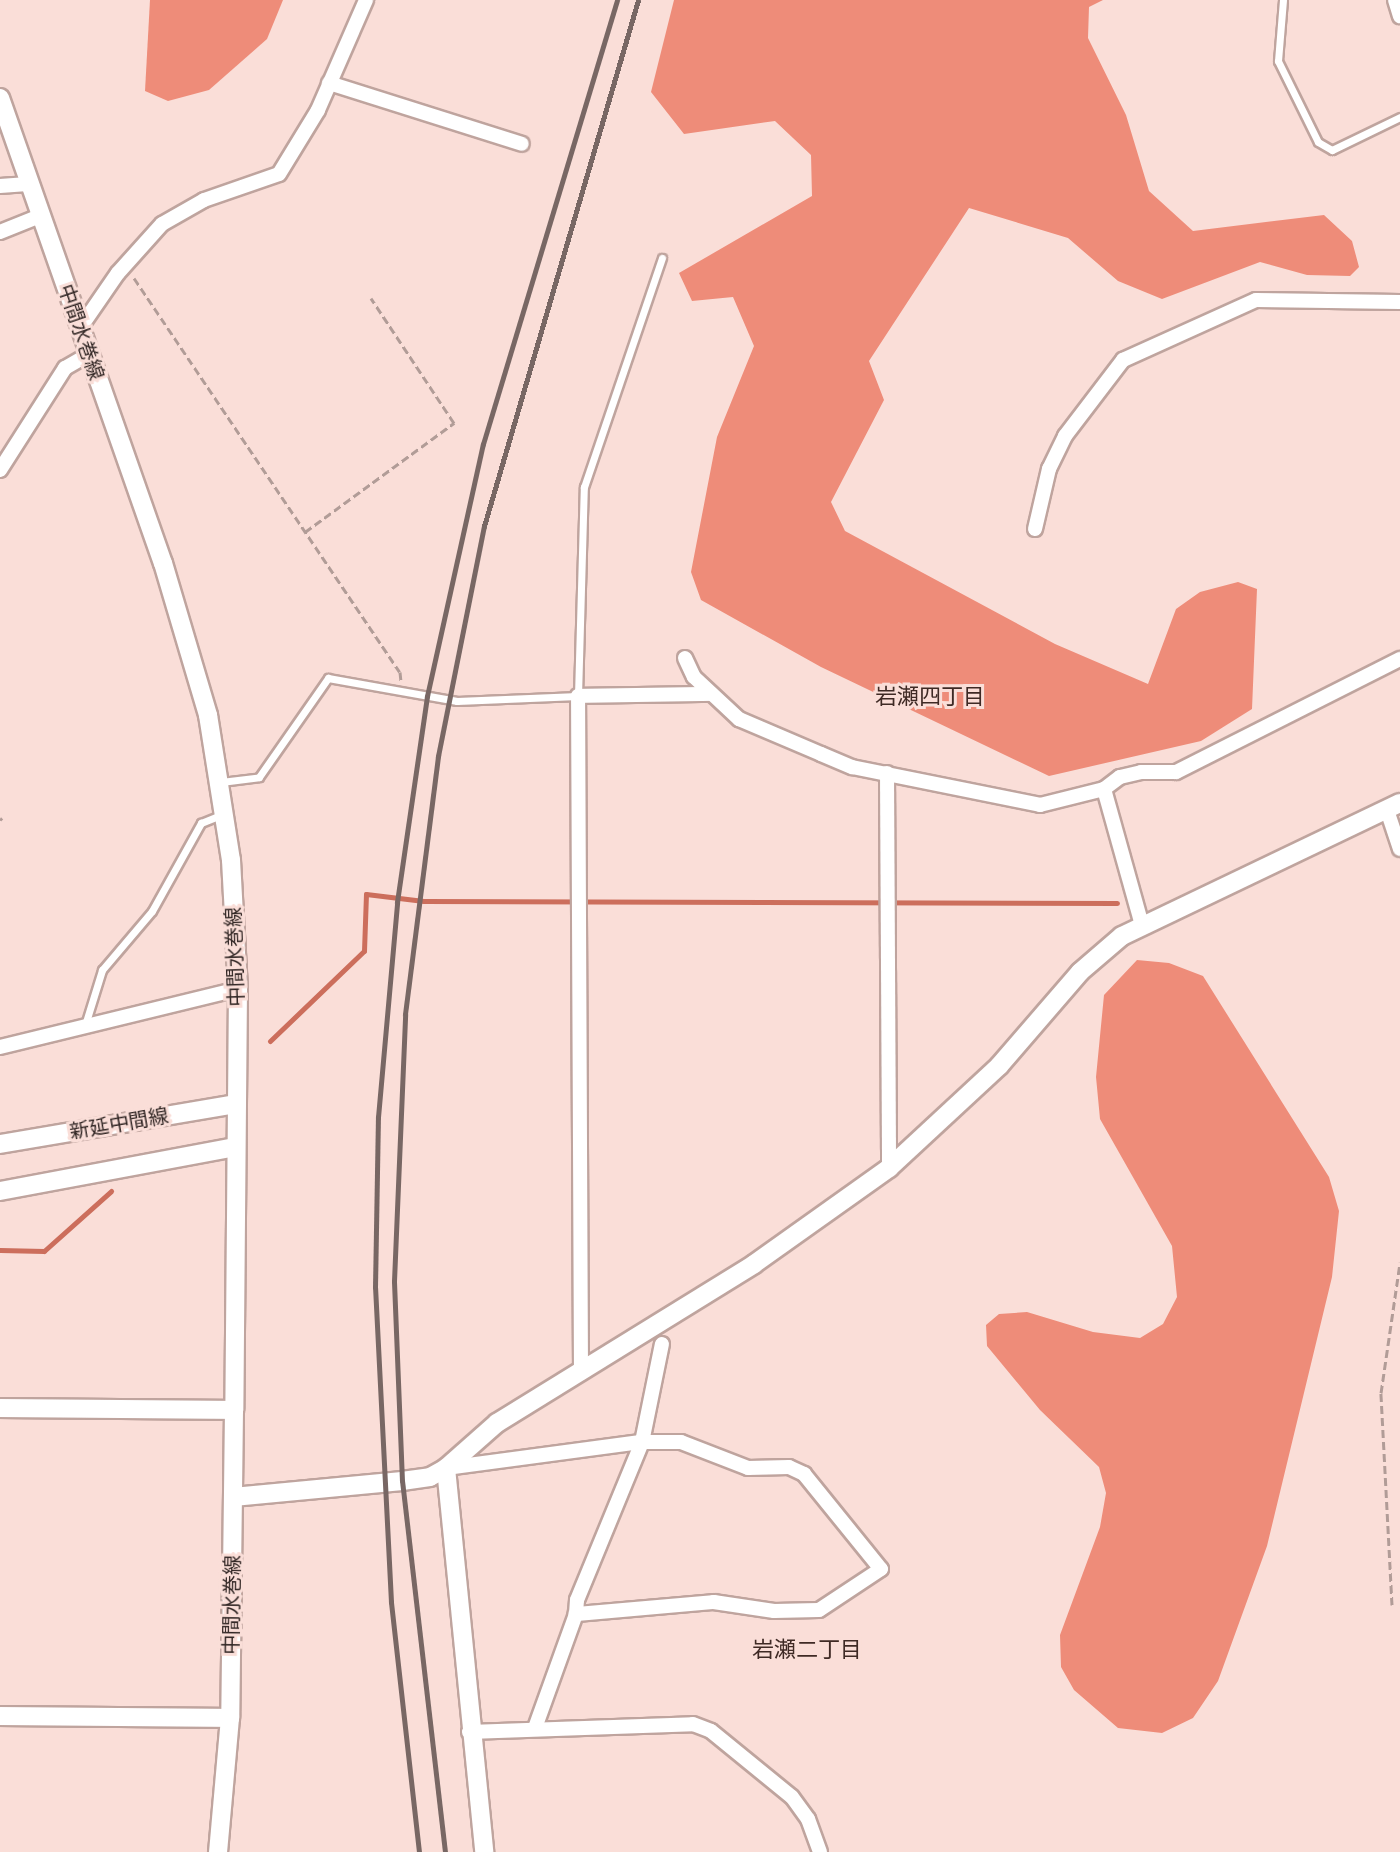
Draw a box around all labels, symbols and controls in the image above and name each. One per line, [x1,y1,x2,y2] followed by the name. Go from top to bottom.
[53,281,109,383] street label: 中間水巻線
[875,684,985,710] district label: 岩瀬四丁目
[221,907,249,1007] street label: 中間水巻線
[68,1103,170,1145] street label: 新延中間線
[219,1555,245,1655] street label: 中間水巻線
[752,1637,862,1663] district label: 岩瀬二丁目

